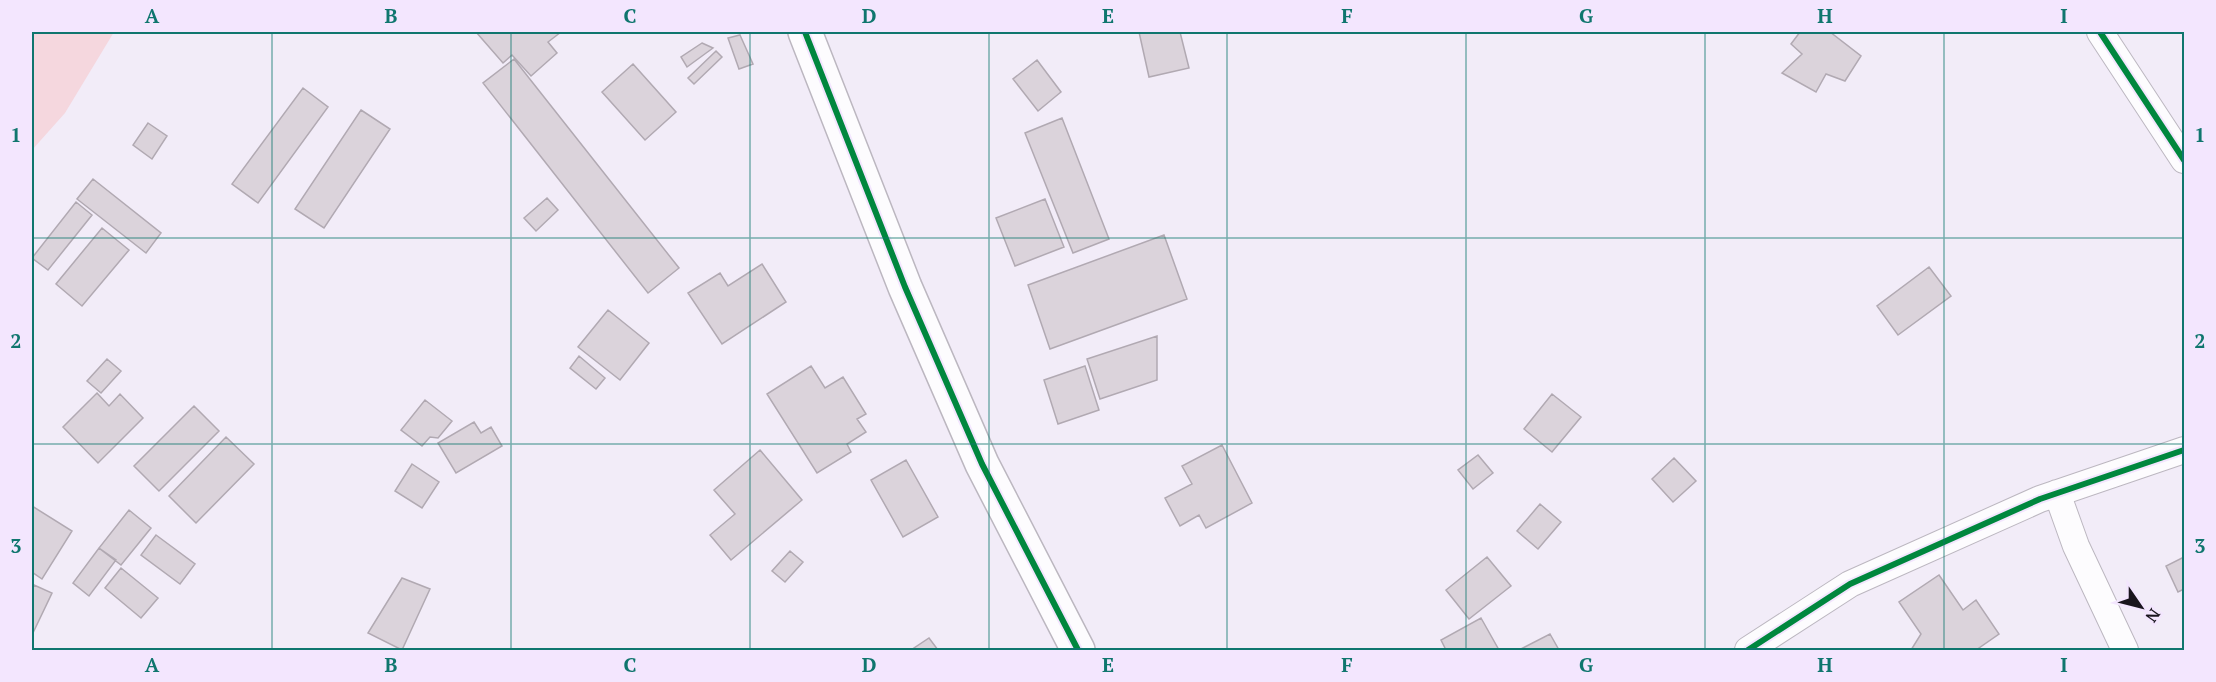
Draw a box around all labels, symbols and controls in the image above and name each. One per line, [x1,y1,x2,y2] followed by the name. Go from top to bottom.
[145,2,160,29] text: A
[385,2,398,29] text: B
[623,2,637,29] text: C
[862,2,876,29] text: D
[1102,2,1114,29] text: E
[1341,2,1353,29] text: F
[1579,2,1593,29] text: G
[1817,2,1833,29] text: H
[2060,2,2068,29] text: I
[10,121,22,148] text: 1
[2194,121,2206,148] text: 1
[10,327,22,354] text: 2
[2194,327,2206,354] text: 2
[10,532,22,559] text: 3
[2194,532,2206,559] text: 3
[2111,577,2171,637] north arrow
[2141,604,2166,627] text: N
[145,651,160,678] text: A
[385,651,398,678] text: B
[623,651,637,678] text: C
[862,651,876,678] text: D
[1102,651,1114,678] text: E
[1341,651,1353,678] text: F
[1579,651,1593,678] text: G
[1817,651,1833,678] text: H
[2060,651,2068,678] text: I

